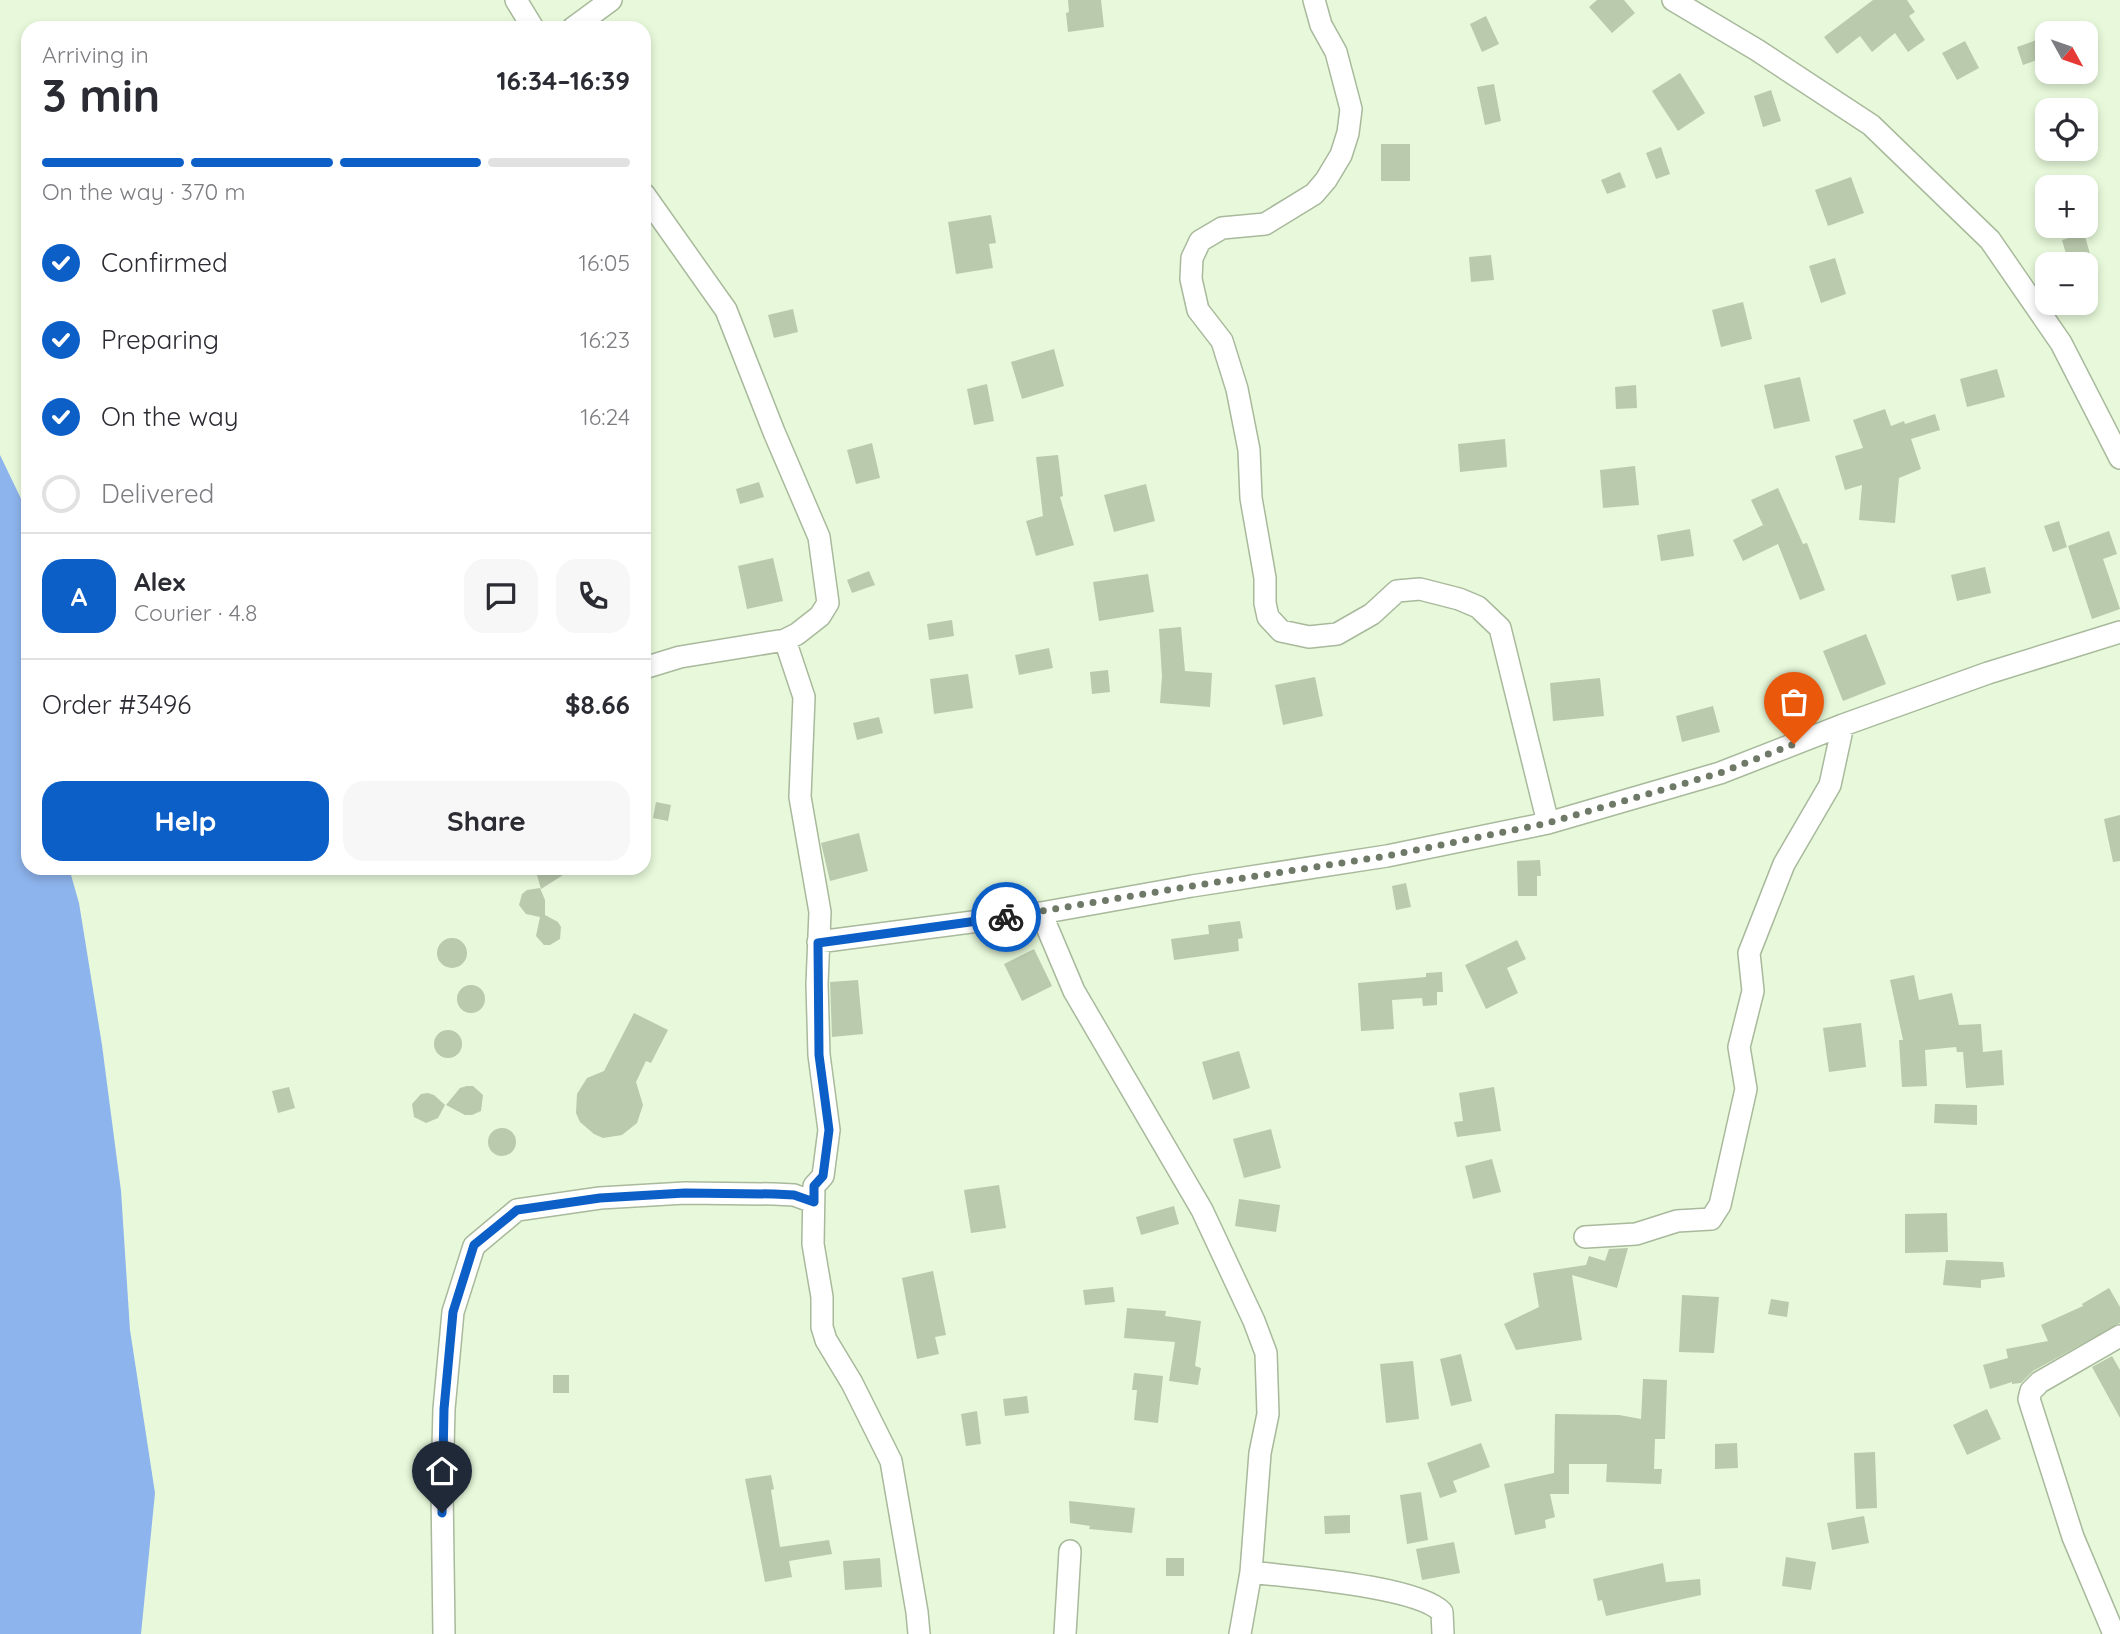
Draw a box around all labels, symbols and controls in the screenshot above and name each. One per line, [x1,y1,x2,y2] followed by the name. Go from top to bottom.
[2035,21,2098,84] north arrow
[2035,21,2098,315] map controls
[42,40,149,69] text: Arriving in
[496,64,630,97] text: 16:34–16:39
[42,66,160,124] text: 3 min
[2035,98,2098,161] button: locate
[2035,175,2098,238] button: +
[42,177,246,206] text: On the way · 370 m
[42,244,80,282] icon: check
[101,246,228,279] text: Confirmed
[579,248,630,277] text: 16:05
[2035,252,2098,315] button: −
[42,321,80,359] icon: check
[101,323,219,356] text: Preparing
[580,325,630,354] text: 16:23
[42,398,80,436] icon: check
[101,400,239,433] text: On the way
[580,402,630,431] text: 16:24
[101,477,214,510] text: Delivered
[464,559,538,633] button: chat
[556,559,630,633] button: phone
[134,565,185,598] text: Alex
[71,580,87,613] text: A
[134,598,257,627] text: Courier · 4.8
[1764,672,1824,744] pin
[1775,683,1813,721] icon: bag
[42,688,191,721] text: Order #3496
[565,688,630,721] text: $8.66
[42,781,329,861] button: Help
[343,781,630,861] button: Share
[971,882,1041,952] courier
[987,898,1025,936] icon: bike
[412,1441,472,1513] pin
[423,1452,461,1490] icon: home

